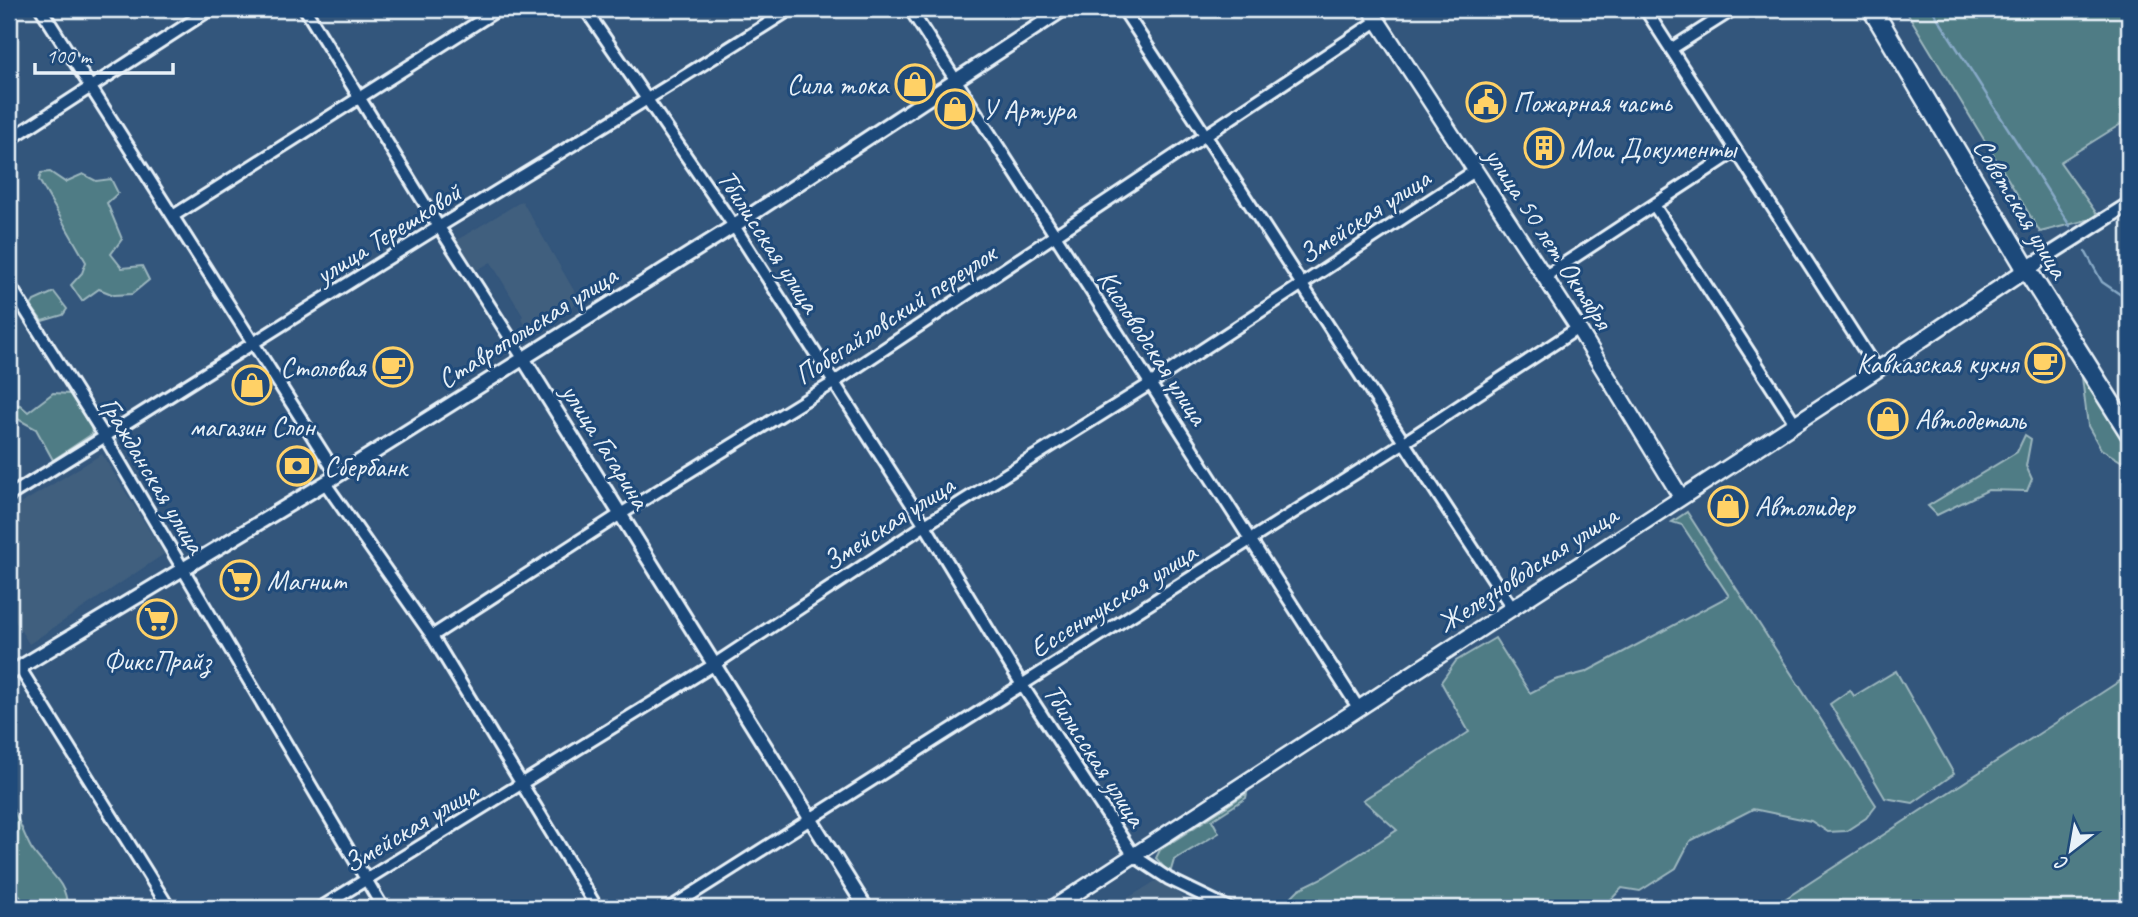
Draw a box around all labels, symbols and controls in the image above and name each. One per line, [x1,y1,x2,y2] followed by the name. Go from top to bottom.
[35,32,173,76] scale bar
[46,43,93,69] text: 100 m
[894,63,936,105] shop icon: Сила тока
[787,67,890,102] place label: Сила тока
[1465,81,1507,123] public building icon: Пожарная часть
[1513,85,1674,120] place label: Пожарная часть
[934,88,976,130] shop icon: У Артура
[982,92,1077,127] place label: У Артура
[1523,127,1565,169] building icon: Мои Документы
[1571,131,1738,166] place label: Мои Документы
[1965,131,2078,286] street label: Советская улица
[1476,139,1622,338] street label: улица 50 лет Октября
[1291,159,1438,272] street label: Змейская улица
[710,163,829,321] street label: Тбилисская улица
[307,174,469,293] street label: улица Терешковой
[788,234,1005,392] street label: Побегайловский переулок
[431,257,625,396] street label: Ставропольская улица
[1090,263,1217,433] street label: Кисловодская улица
[2024,342,2066,384] cafe icon: Кавказская кухня
[372,346,414,388] cafe icon: Столовая
[1856,346,2020,381] place label: Кавказская кухня
[280,350,367,385] place label: Столовая
[231,364,273,406] shop icon: магазин Слон
[553,375,659,517] street label: улица Гагарина
[92,390,215,561] street label: Гражданская улица
[1867,398,1909,440] shop icon: Автодеталь
[1915,402,2028,437] place label: Автодеталь
[189,409,317,444] place label: магазин Слон
[276,445,318,487] bank icon: Сбербанк
[324,449,410,484] place label: Сбербанк
[815,466,962,579] street label: Змейская улица
[1707,485,1749,527] shop icon: Автолидер
[1755,489,1856,524] place label: Автолидер
[1430,496,1626,640] street label: Железноводская улица
[1023,534,1204,665] street label: Ессентукская улица
[219,559,261,601] supermarket icon: Магнит
[267,563,348,598] place label: Магнит
[136,598,178,640] supermarket icon: ФиксПрайз
[104,643,213,679] place label: ФиксПрайз
[1036,677,1155,835] street label: Тбилисская улица
[337,772,485,881] street label: Змейская улица
[2036,816,2106,886] north arrow
[2050,850,2073,876] text: С

